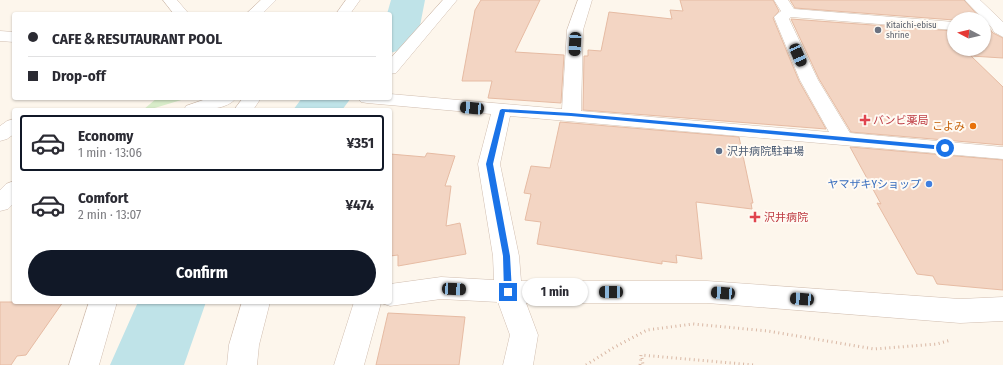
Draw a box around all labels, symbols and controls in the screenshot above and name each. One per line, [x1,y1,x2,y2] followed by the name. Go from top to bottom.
[947,12,991,56] north arrow
[947,12,991,56] map controls
[886,20,937,40] place label: Kitaichi-ebisu shrine
[873,25,883,35] marker: Kitaichi-ebisu shrine
[52,30,222,48] text: CAFE＆RESUTAURANT POOL
[568,32,582,56] car
[788,42,808,68] car
[52,67,106,85] text: Drop-off
[460,101,484,115] car
[873,114,929,127] place label: バンビ薬局
[860,115,870,125] marker: バンビ薬局
[932,120,965,133] place label: こよみ
[968,121,978,131] marker: こよみ
[30,125,66,161] icon: car
[78,127,133,145] text: Economy
[346,134,374,152] text: ¥351
[936,139,954,157] route start
[78,145,142,160] text: 1 min · 13:06
[727,145,804,158] place label: 沢井病院駐車場
[714,146,724,156] marker: 沢井病院駐車場
[828,178,921,191] place label: ヤマザキYショップ
[924,179,934,189] marker: ヤマザキYショップ
[30,187,66,223] icon: car
[78,189,129,207] text: Comfort
[346,196,374,214] text: ¥474
[78,207,141,222] text: 2 min · 13:07
[749,211,761,223] marker: 沢井病院
[764,211,808,224] place label: 沢井病院
[28,250,376,296] button: Confirm
[522,278,588,306] callout: 1 min
[442,282,466,296] car
[499,283,517,301] route end
[541,284,569,299] text: 1 min
[599,286,623,298] car
[711,286,735,300] car
[790,292,814,306] car

